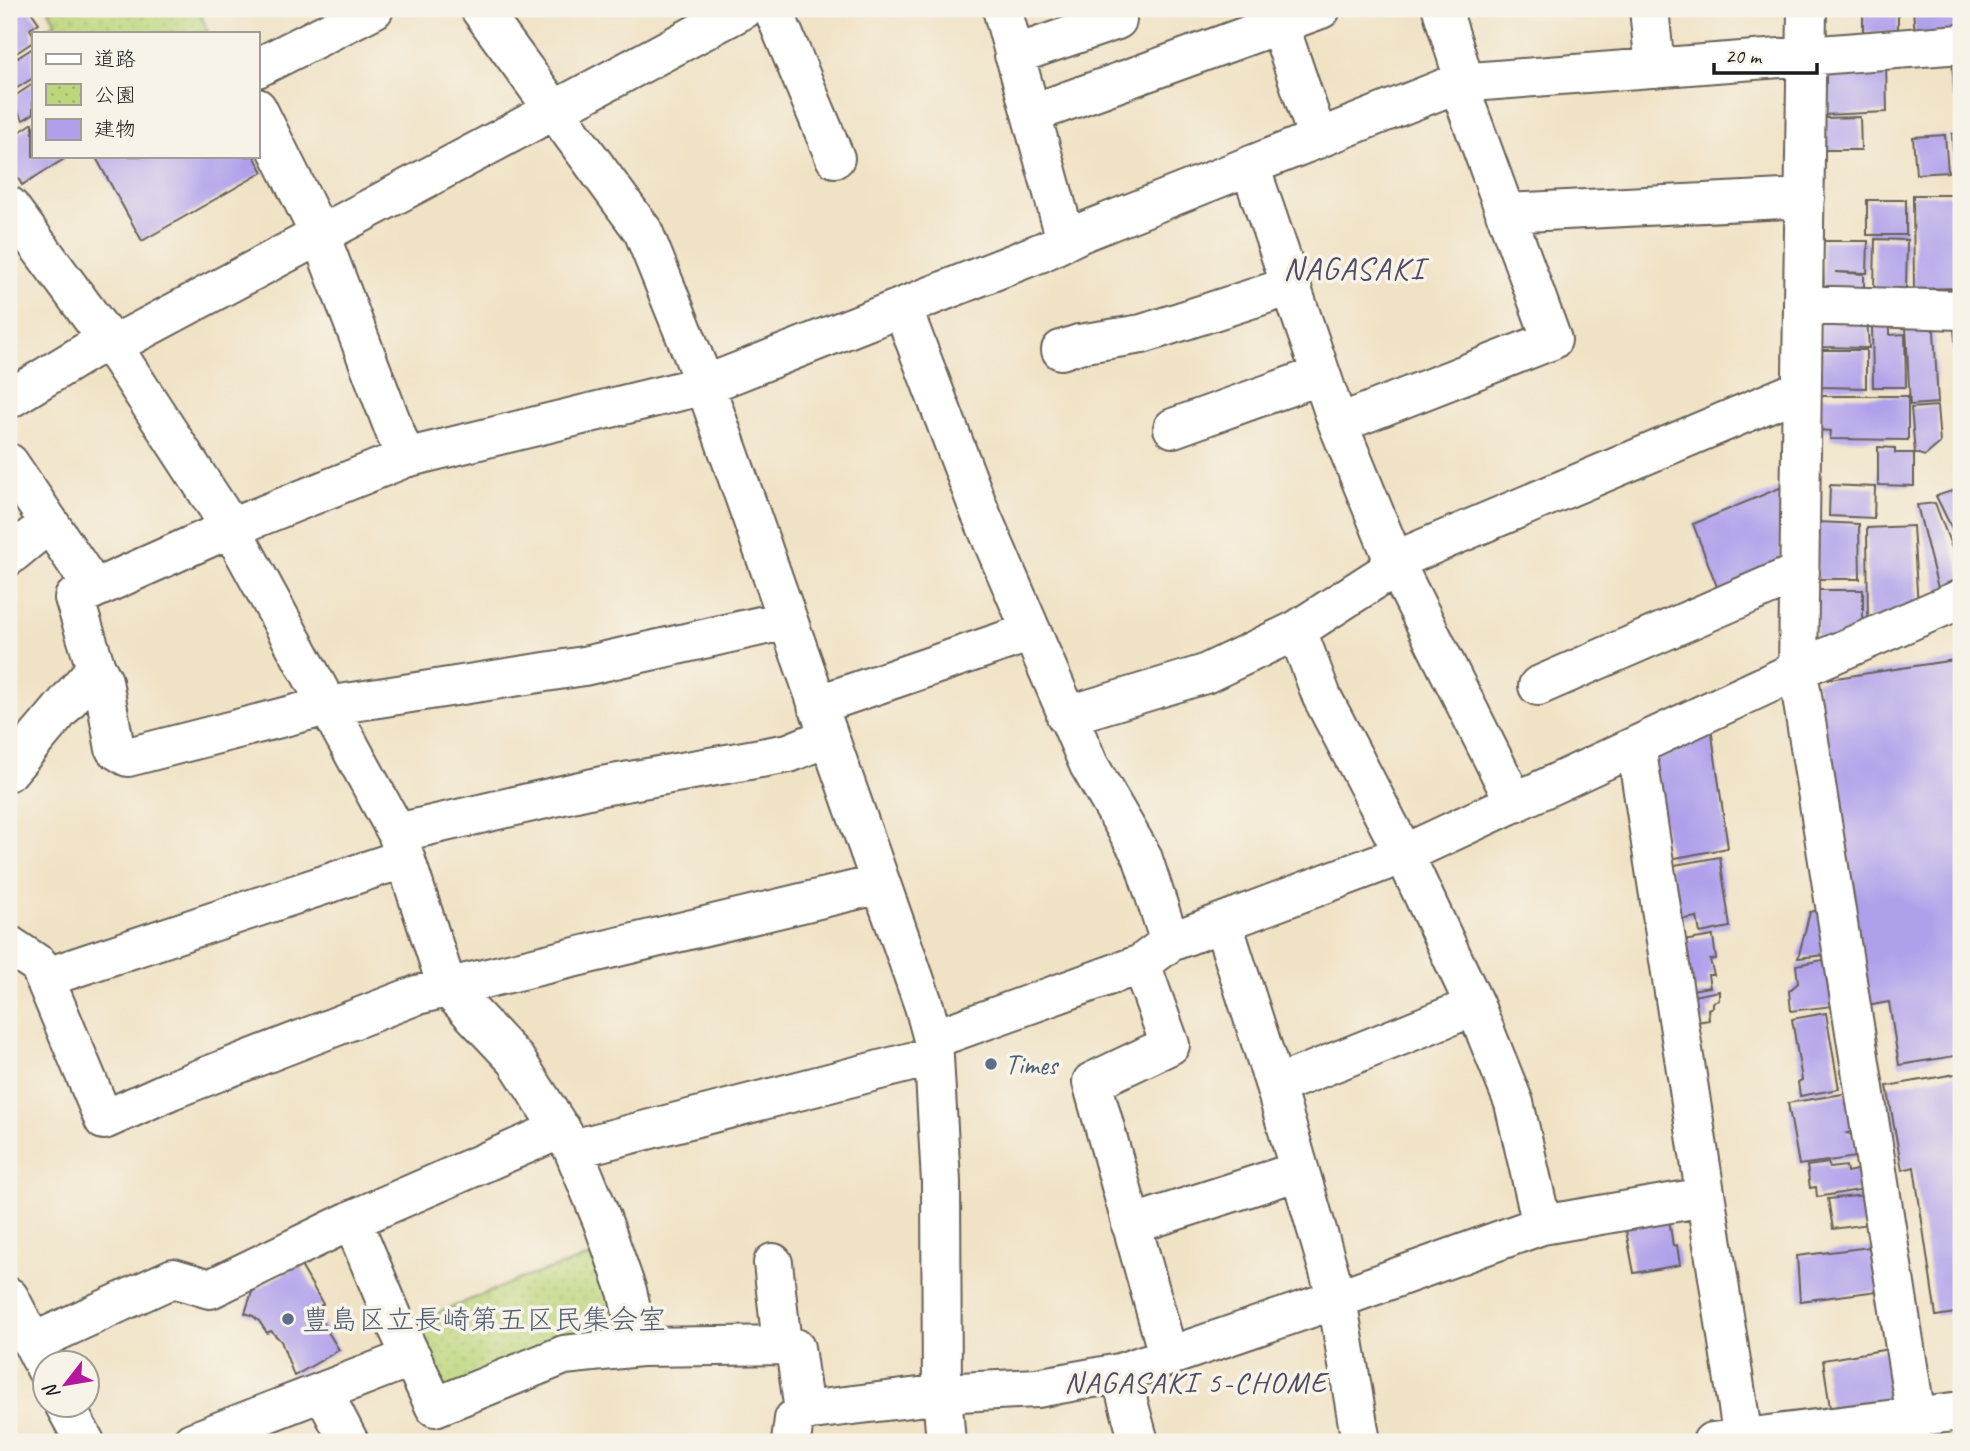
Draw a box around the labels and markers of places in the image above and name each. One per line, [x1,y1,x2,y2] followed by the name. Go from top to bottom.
[1005,1047,1060,1082] place label: Times
[983,1056,999,1072] marker: Times
[302,1302,666,1337] place label: 豊島区立長崎第五区民集会室
[280,1311,296,1327] marker: 豊島区立長崎第五区民集会室

